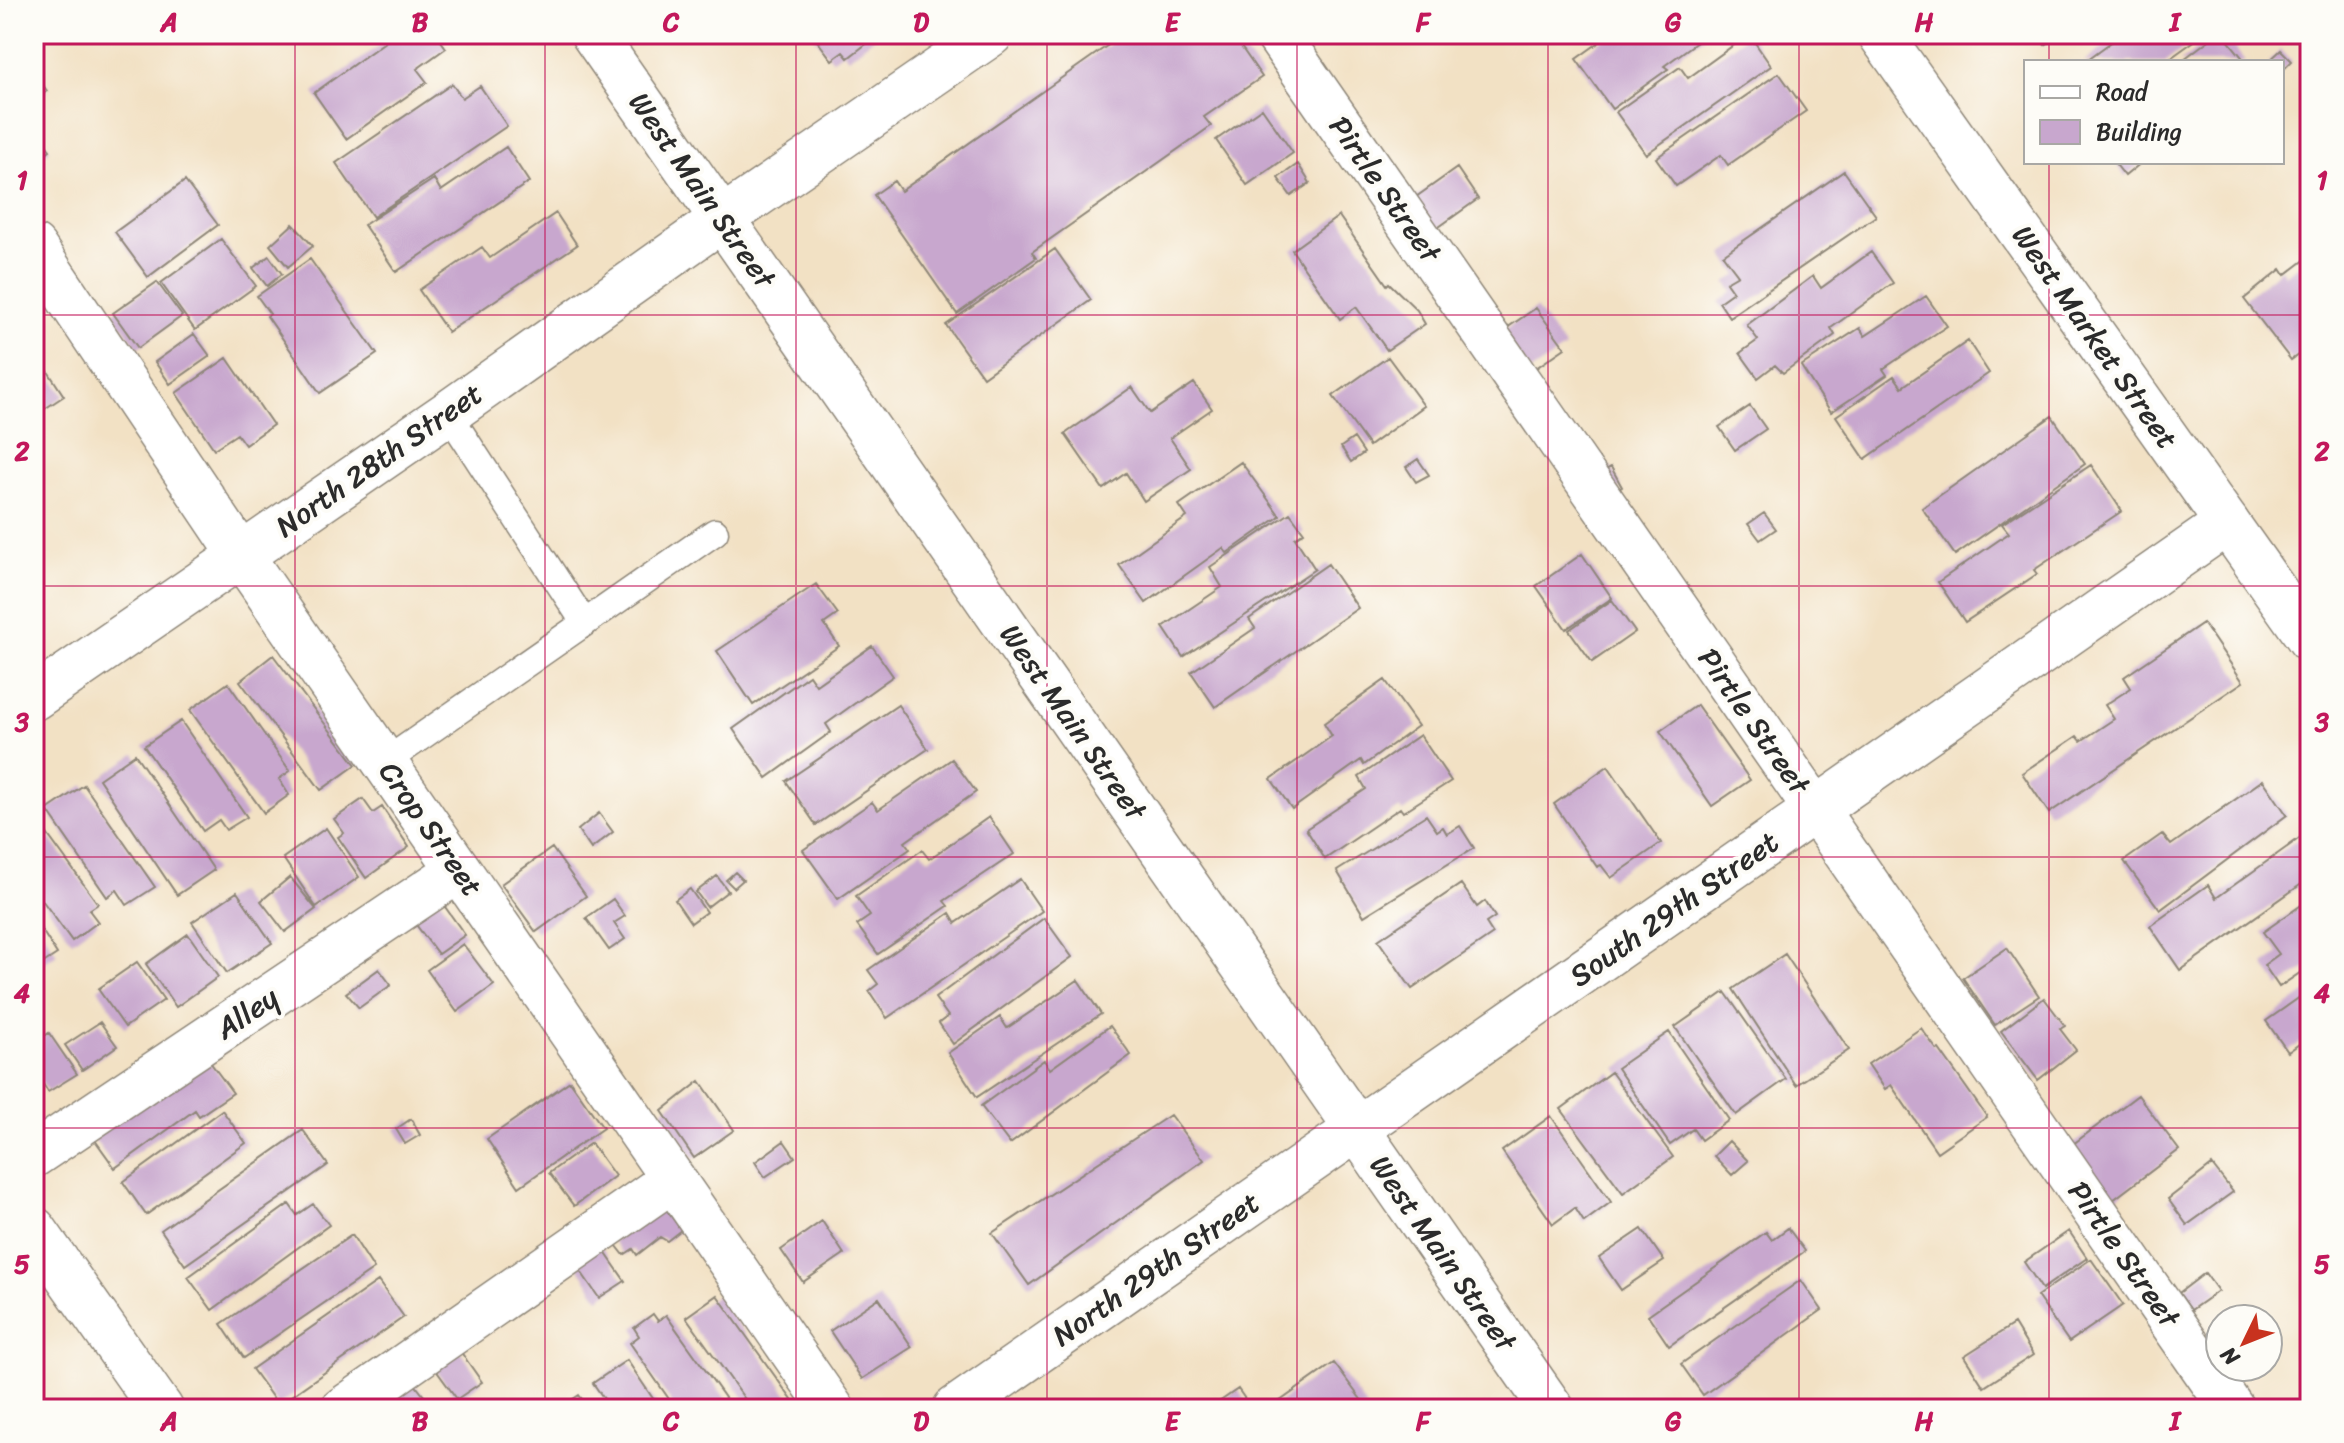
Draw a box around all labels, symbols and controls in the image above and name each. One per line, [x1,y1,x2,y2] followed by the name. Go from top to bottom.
[159,0,178,45] text: A
[412,0,429,45] text: B
[662,0,680,45] text: C
[913,0,929,45] text: D
[1165,0,1182,45] text: E
[1415,0,1432,45] text: F
[1665,0,1682,45] text: G
[1915,0,1934,45] text: H
[2168,0,2183,45] text: I
[2024,60,2284,164] legend
[2096,71,2150,113] text: Road
[614,80,791,302] street label: West Main Street
[1314,104,1457,276] street label: Pirtle Street
[2096,111,2182,153] text: Building
[16,157,28,203] text: 1
[2316,157,2328,203] text: 1
[1997,213,2193,461] street label: West Market Street
[264,368,494,552] street label: North 28th Street
[13,428,30,474] text: 2
[2313,428,2330,474] text: 2
[985,612,1162,834] street label: West Main Street
[1683,636,1826,808] street label: Pirtle Street
[14,699,30,745] text: 3
[2314,699,2330,745] text: 3
[364,750,498,908] street label: Crop Street
[1558,816,1790,1002] street label: South 29th Street
[14,970,30,1016] text: 4
[2314,970,2330,1016] text: 4
[203,971,291,1055] street label: Alley
[1355,1143,1532,1365] street label: West Main Street
[2053,1169,2196,1341] street label: Pirtle Street
[1040,1177,1272,1361] street label: North 29th Street
[14,1241,30,1287] text: 5
[2314,1241,2330,1287] text: 5
[2204,1303,2284,1383] north arrow
[2210,1337,2250,1376] text: N
[159,1398,178,1443] text: A
[412,1398,429,1443] text: B
[662,1398,680,1443] text: C
[913,1398,929,1443] text: D
[1165,1398,1182,1443] text: E
[1415,1398,1432,1443] text: F
[1665,1398,1682,1443] text: G
[1915,1398,1934,1443] text: H
[2168,1398,2183,1443] text: I

